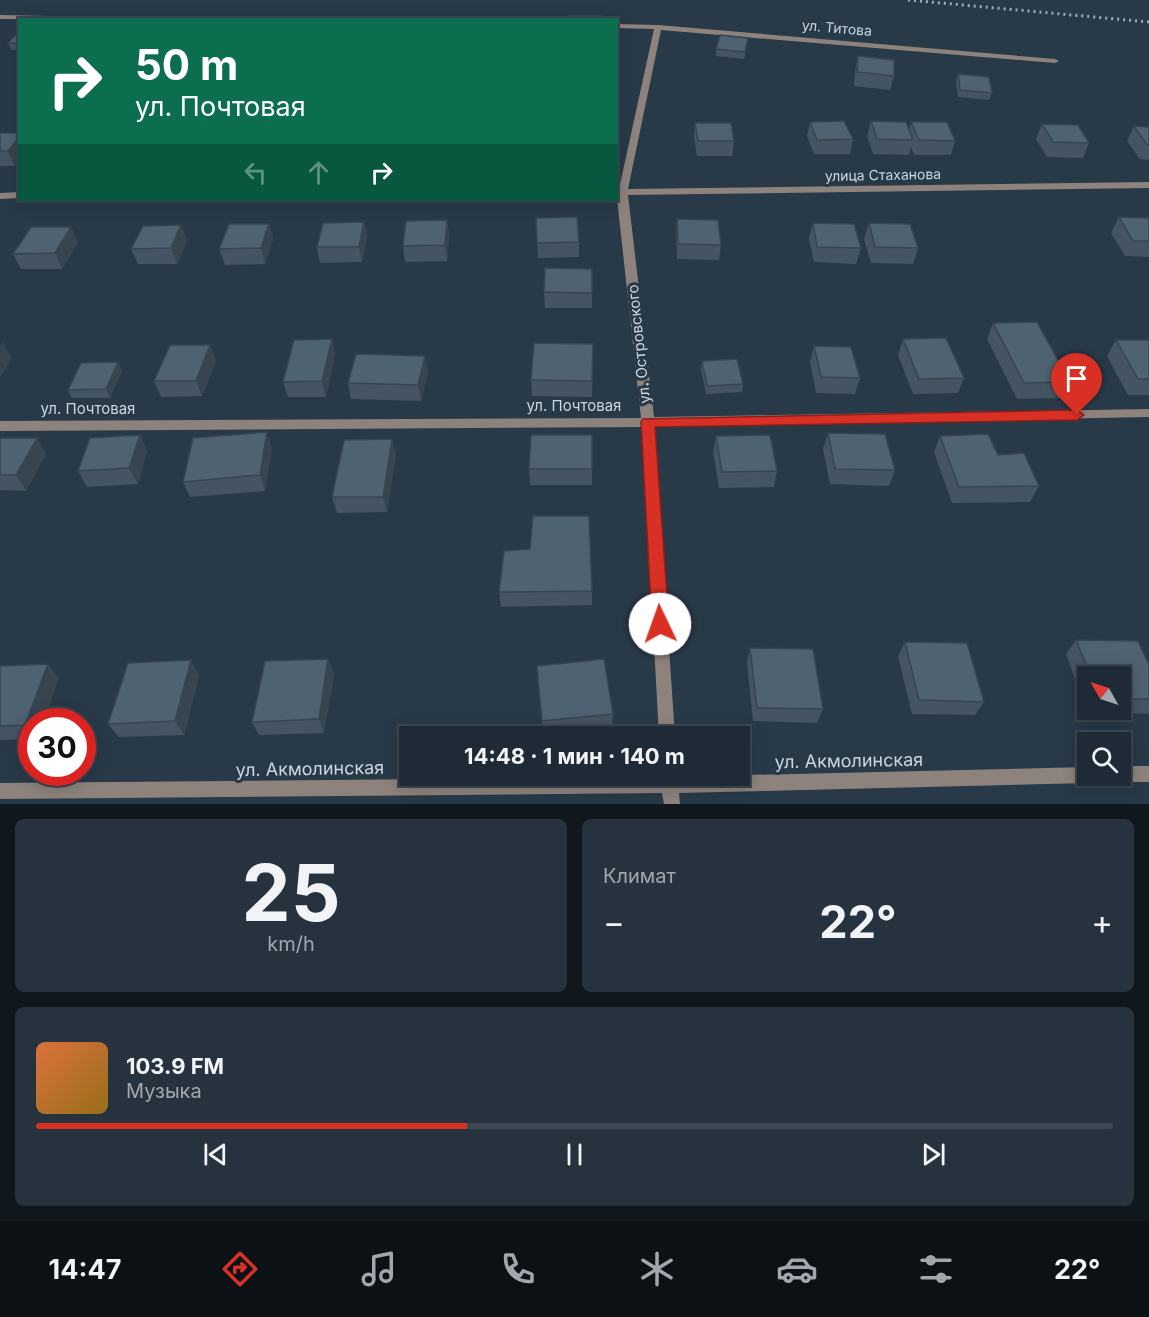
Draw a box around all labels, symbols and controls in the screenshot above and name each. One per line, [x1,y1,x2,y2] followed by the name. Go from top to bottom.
[801,16,873,39] street label: ул. Титова
[135,39,238,90] text: 50 m
[36,42,114,120] icon: right
[135,90,306,123] text: ул. Почтовая
[239,156,272,189] icon: left
[302,156,335,189] icon: ahead
[365,156,398,189] icon: right
[825,165,941,184] street label: улица Стаханова
[623,284,654,404] street label: ул. Островского
[1051,353,1102,415] pin
[1060,362,1093,395] icon: arrive
[527,396,621,415] street label: ул. Почтовая
[41,399,135,418] street label: ул. Почтовая
[628,592,692,656] position arrow
[1077,666,1131,720] north arrow
[1077,666,1131,786] map controls
[18,708,96,786] speed limit sign: 30
[1077,732,1131,786] button: search
[464,743,685,769] text: 14:48 · 1 мин · 140 m
[775,749,923,772] street label: ул. Акмолинская
[236,757,384,780] street label: ул. Акмолинская
[242,845,341,940] text: 25
[603,864,676,888] text: Климат
[819,894,897,949] text: 22°
[603,902,625,942] text: −
[1091,902,1113,942] text: +
[267,932,315,956] text: km/h
[126,1053,224,1079] text: 103.9 FM
[126,1079,202,1103] text: Музыка
[199,1138,232,1171] icon: previous
[558,1138,591,1171] icon: pause
[917,1138,950,1171] icon: next
[219,1248,261,1290] icon: directions
[358,1248,400,1290] icon: music
[497,1248,539,1290] icon: phone
[636,1248,678,1290] icon: climate
[776,1248,818,1290] icon: car
[915,1248,957,1290] icon: filters
[49,1253,121,1286] text: 14:47
[1054,1253,1100,1286] text: 22°

